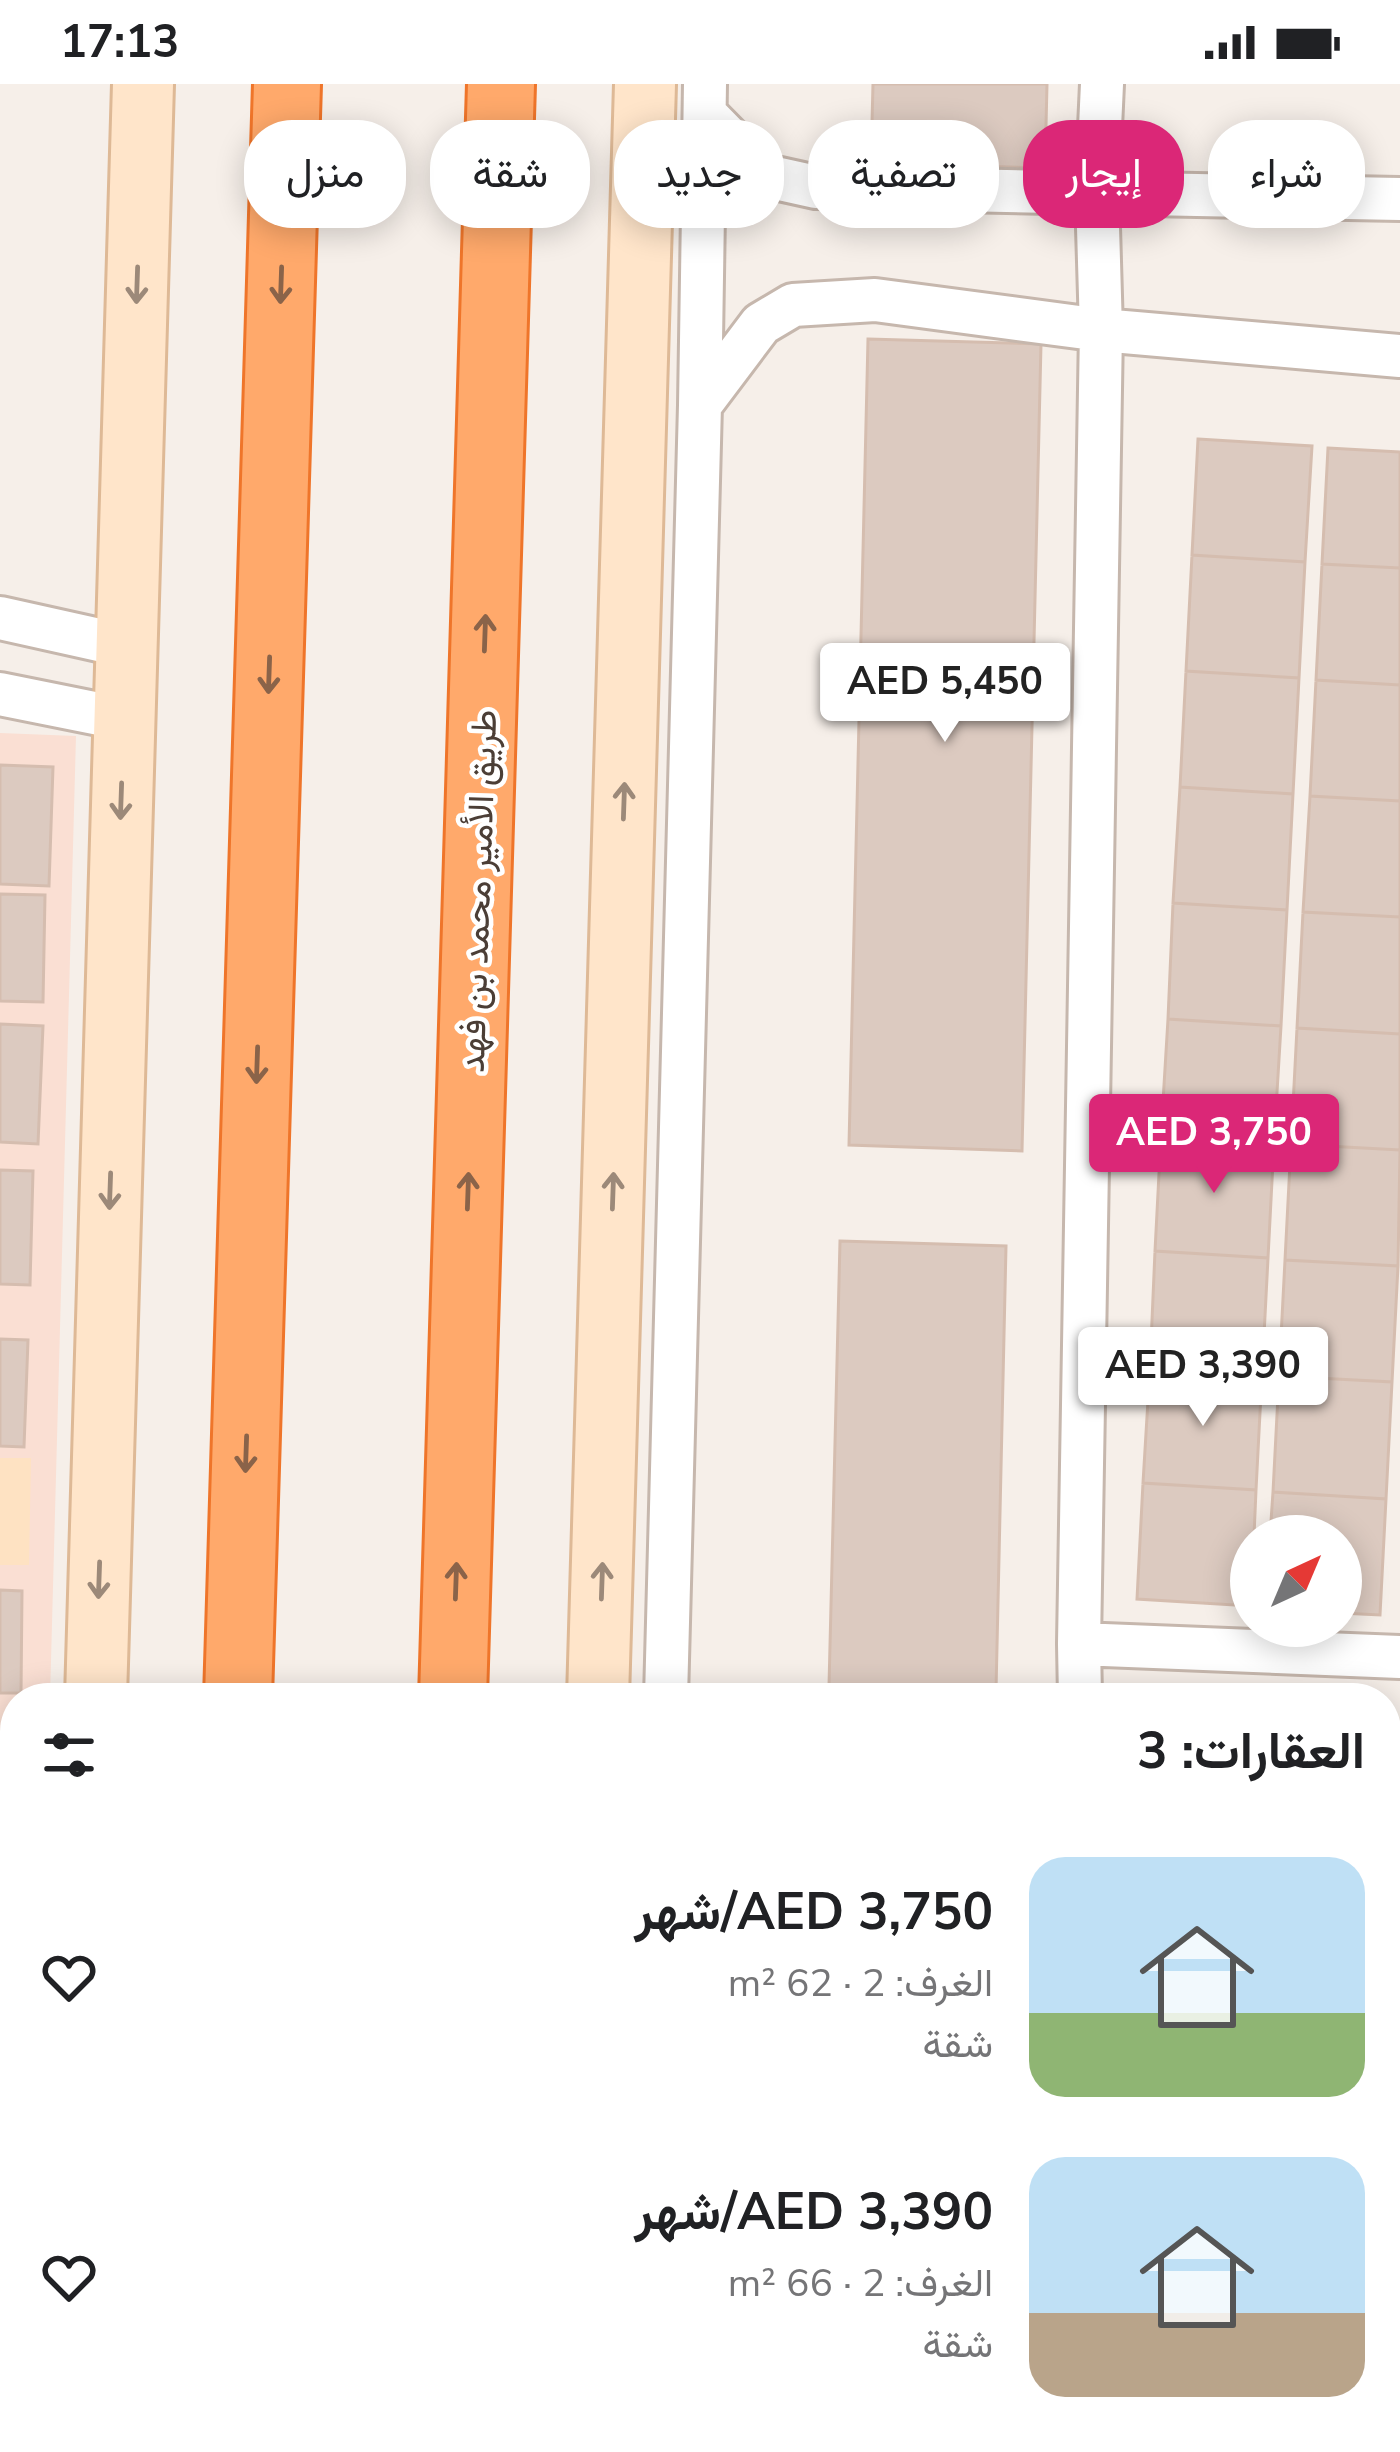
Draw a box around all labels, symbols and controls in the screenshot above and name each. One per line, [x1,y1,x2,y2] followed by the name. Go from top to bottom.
[60,12,179,73] text: 17:13
[244,120,406,228] chip: منزل
[430,120,590,228] chip: شقة
[614,120,784,228] chip: جديد
[808,120,999,228] chip: تصفية
[1023,120,1184,228] chip: إيجار
[1208,120,1365,228] chip: شراء
[125,265,148,304] one-way arrow
[269,265,292,304] one-way arrow
[473,614,496,653] one-way arrow
[808,643,1082,745] pin: AED 5,450
[257,655,280,694] one-way arrow
[847,655,1043,708] text: AED 5,450
[448,709,509,1073] street label: طريق الأمير محمد بن فهد
[110,781,133,820] one-way arrow
[613,782,636,821] one-way arrow
[246,1045,269,1084] one-way arrow
[1077,1094,1351,1196] pin: AED 3,750
[1116,1106,1312,1159] text: AED 3,750
[98,1171,121,1210] one-way arrow
[456,1172,479,1211] one-way arrow
[602,1172,625,1211] one-way arrow
[1066,1327,1340,1429] pin: AED 3,390
[1105,1339,1301,1392] text: AED 3,390
[234,1434,257,1473] one-way arrow
[1230,1515,1362,1647] north arrow
[1230,1515,1362,1647] map controls
[87,1560,110,1599] one-way arrow
[445,1562,468,1601] one-way arrow
[590,1562,613,1601] one-way arrow
[1137,1716,1365,1786] text: العقارات: 3
[36,1722,102,1788] icon: filters
[635,1877,993,1947] text: AED 3,750/شهر
[1125,1905,1269,2049] icon: home
[36,1944,102,2010] icon: heart
[728,1957,993,2010] text: الغرف: 2 · 62 m²
[923,2018,993,2071] text: شقة
[635,2177,993,2247] text: AED 3,390/شهر
[1125,2205,1269,2349] icon: home
[36,2244,102,2310] icon: heart
[728,2257,993,2310] text: الغرف: 2 · 66 m²
[923,2318,993,2371] text: شقة

